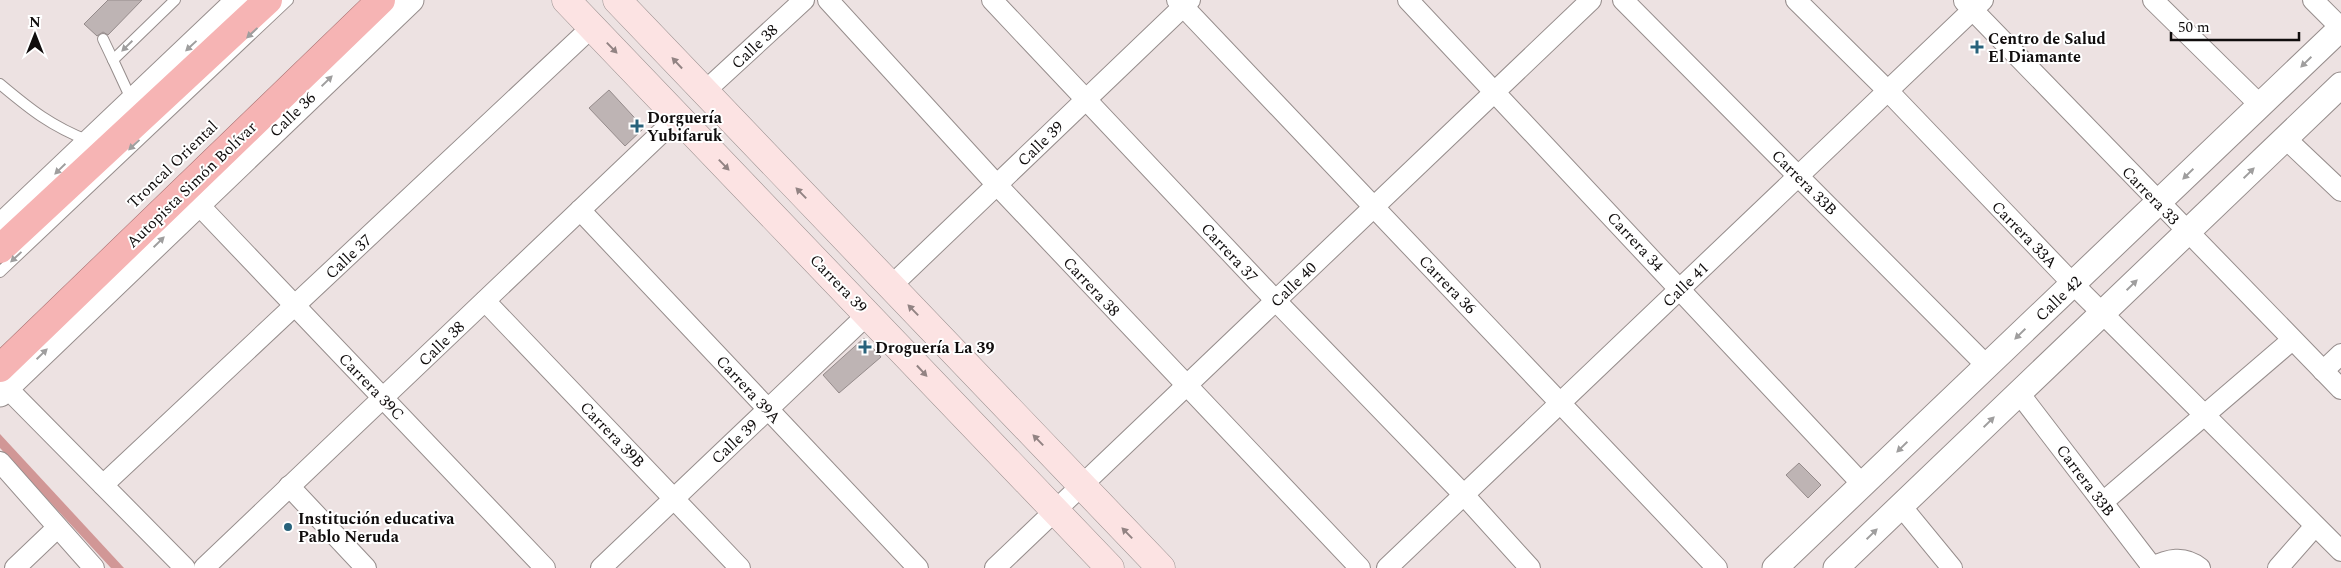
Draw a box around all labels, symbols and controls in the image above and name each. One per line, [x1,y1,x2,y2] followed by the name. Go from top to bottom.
[10,10,60,60] north arrow
[2171,10,2298,42] scale bar
[29,12,41,33] text: N
[2178,16,2210,39] text: 50 m
[726,19,784,75] street label: Calle 38
[246,27,258,39] one-way arrow
[1988,27,2106,69] place label: Centro de Salud El Diamante
[122,40,134,52] one-way arrow
[185,40,197,52] one-way arrow
[1970,40,1984,54] marker: Centro de Salud El Diamante
[606,42,618,54] one-way arrow
[2300,56,2312,68] one-way arrow
[671,57,683,69] one-way arrow
[321,75,333,87] one-way arrow
[264,86,321,143] street label: Calle 36
[647,106,723,148] place label: Dorguería Yubifaruk
[122,115,224,214] street label: Troncal Oriental
[1012,115,1069,172] street label: Calle 39
[121,116,262,254] street label: Autopista Simón Bolívar
[631,120,643,132] marker: Dorguería Yubifaruk
[128,139,140,151] one-way arrow
[1766,144,1843,221] street label: Carrera 33B
[718,159,730,171] one-way arrow
[2116,161,2185,231] street label: Carrera 33
[54,163,66,175] one-way arrow
[2243,167,2255,179] one-way arrow
[2182,168,2194,180] one-way arrow
[795,187,807,199] one-way arrow
[1986,195,2063,274] street label: Carrera 33A
[1601,206,1669,277] street label: Carrera 34
[1195,217,1263,288] street label: Carrera 37
[320,229,378,285] street label: Calle 37
[153,236,165,248] one-way arrow
[804,249,873,319] street label: Carrera 39
[1413,250,1482,320] street label: Carrera 36
[10,251,22,263] one-way arrow
[1057,251,1125,322] street label: Carrera 38
[1265,256,1322,313] street label: Calle 40
[1657,256,1714,313] street label: Calle 41
[2030,270,2087,327] street label: Calle 42
[2125,279,2137,291] one-way arrow
[907,305,919,317] one-way arrow
[413,315,470,372] street label: Calle 38
[2014,328,2026,340] one-way arrow
[875,336,994,360] place label: Droguería La 39
[859,341,871,353] marker: Droguería La 39
[333,347,410,426] street label: Carrera 39C
[36,348,48,360] one-way arrow
[710,350,786,429] street label: Carrera 39A
[916,364,928,376] one-way arrow
[574,396,650,474] street label: Carrera 39B
[706,414,764,470] street label: Calle 39
[1983,416,1995,428] one-way arrow
[1032,435,1044,447] one-way arrow
[2050,440,2120,522] street label: Carrera 33B
[1896,441,1908,453] one-way arrow
[298,507,455,549] place label: Institución educativa Pablo Neruda
[282,521,294,533] marker: Institución educativa Pablo Neruda
[1121,527,1133,539] one-way arrow
[1865,528,1877,540] one-way arrow

